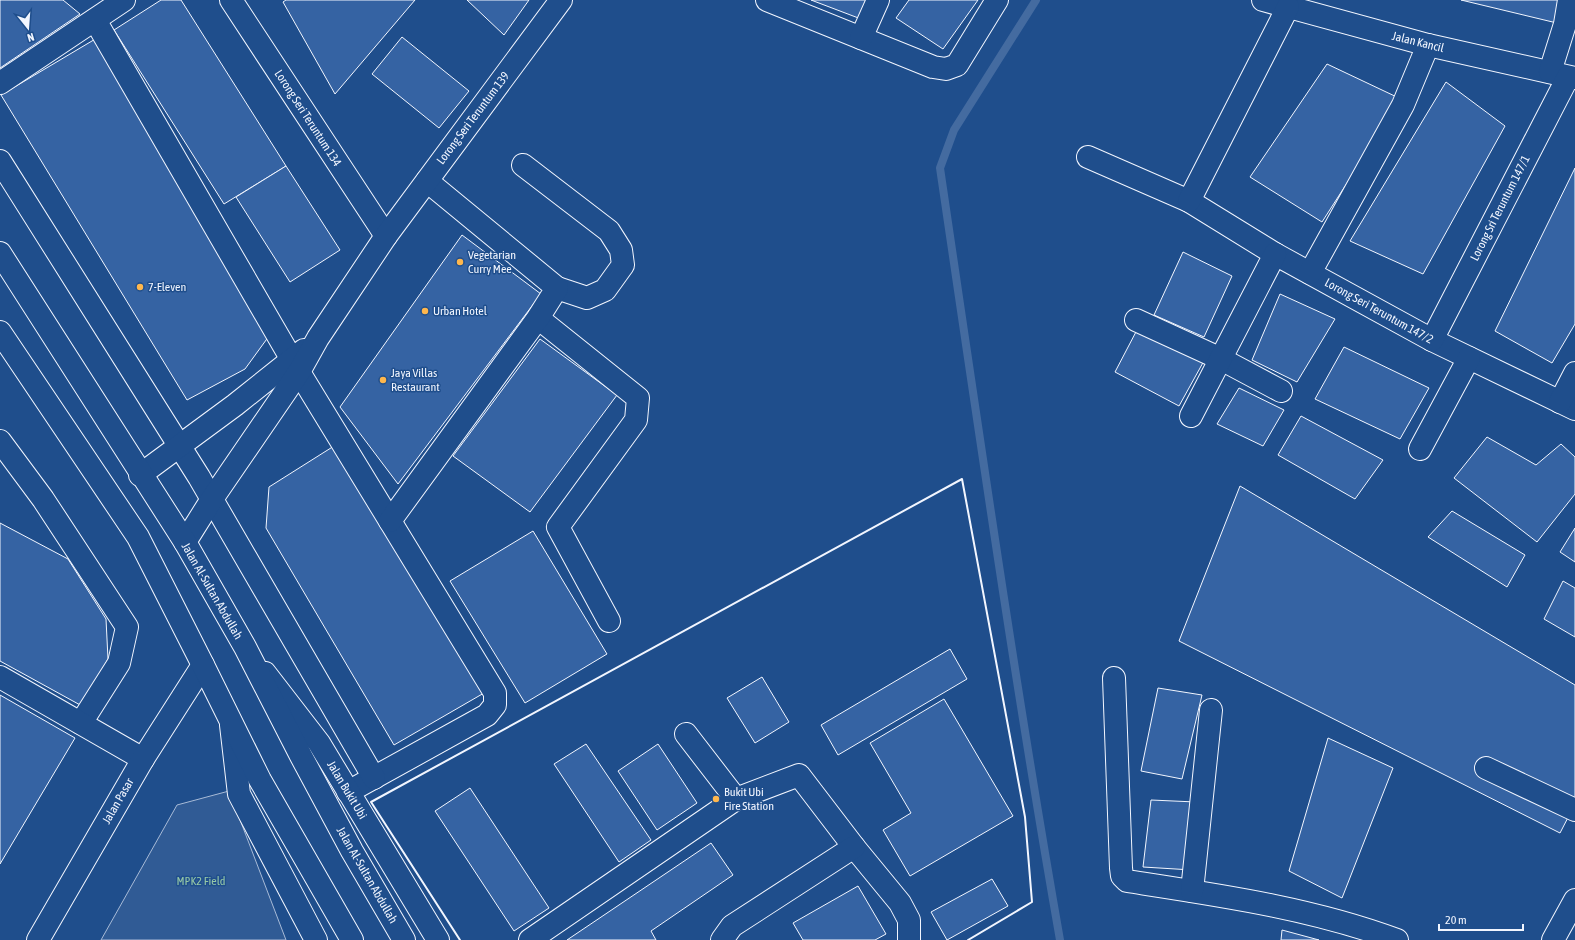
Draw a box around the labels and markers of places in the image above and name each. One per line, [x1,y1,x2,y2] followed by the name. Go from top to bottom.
[468,248,516,276] place label: Vegetarian Curry Mee
[455,257,465,267] marker: Vegetarian Curry Mee
[148,280,186,294] place label: 7-Eleven
[135,282,145,292] marker: 7-Eleven
[433,304,488,318] place label: Urban Hotel
[420,306,430,316] marker: Urban Hotel
[391,366,440,394] place label: Jaya Villas Restaurant
[378,375,388,385] marker: Jaya Villas Restaurant
[724,785,774,813] place label: Bukit Ubi Fire Station
[711,794,721,804] marker: Bukit Ubi Fire Station

